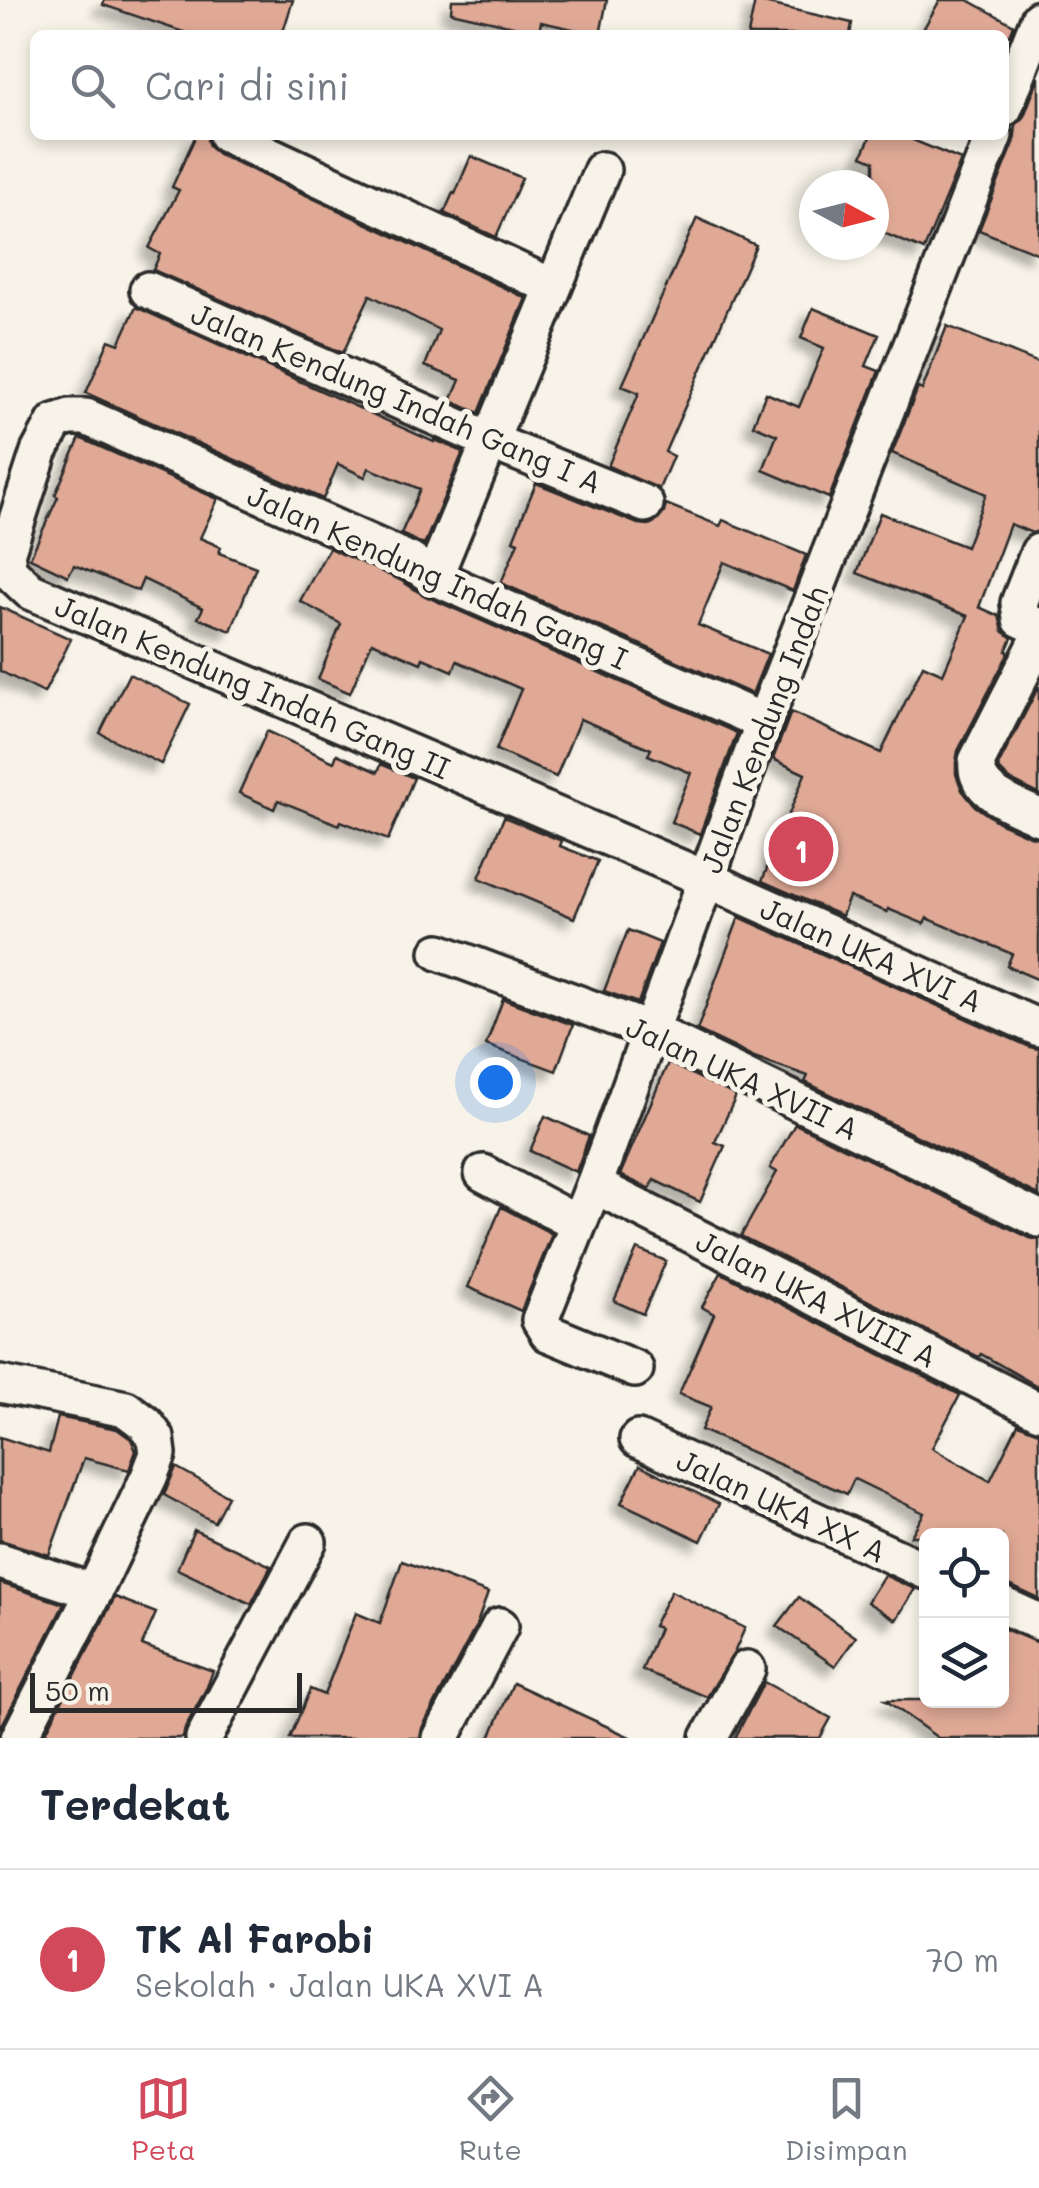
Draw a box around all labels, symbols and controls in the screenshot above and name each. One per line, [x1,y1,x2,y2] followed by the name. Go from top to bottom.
[30,30,1009,140] search box
[65,58,120,113] icon: search
[145,60,349,110] text: Cari di sini
[799,170,889,260] north arrow
[186,292,608,502] street label: Jalan Kendung Indah Gang I A
[242,474,634,678] street label: Jalan Kendung Indah Gang I
[690,580,836,878] street label: Jalan Kendung Indah
[50,585,456,787] street label: Jalan Kendung Indah Gang II
[768,812,834,886] pin: 1
[755,887,989,1021] street label: Jalan UKA XVI A
[620,1006,866,1148] street label: Jalan UKA XVII A
[470,1057,521,1108] your location
[690,1220,944,1376] street label: Jalan UKA XVIII A
[671,1439,893,1571] street label: Jalan UKA XX A
[919,1528,1009,1708] map controls
[919,1528,1009,1618] button: locate
[919,1618,1009,1708] button: layers
[30,1668,302,1712] scale bar
[45,1672,110,1708] text: 50 m
[40,1776,230,1831] text: Terdekat
[135,1913,374,1963] text: TK Al Farobi
[65,1938,80,1980] text: 1
[926,1938,999,1980] text: 70 m
[135,1963,544,2005] text: Sekolah · Jalan UKA XVI A
[132,2071,196,2167] tab: Peta
[459,2071,522,2167] tab: Rute
[785,2071,907,2167] tab: Disimpan

